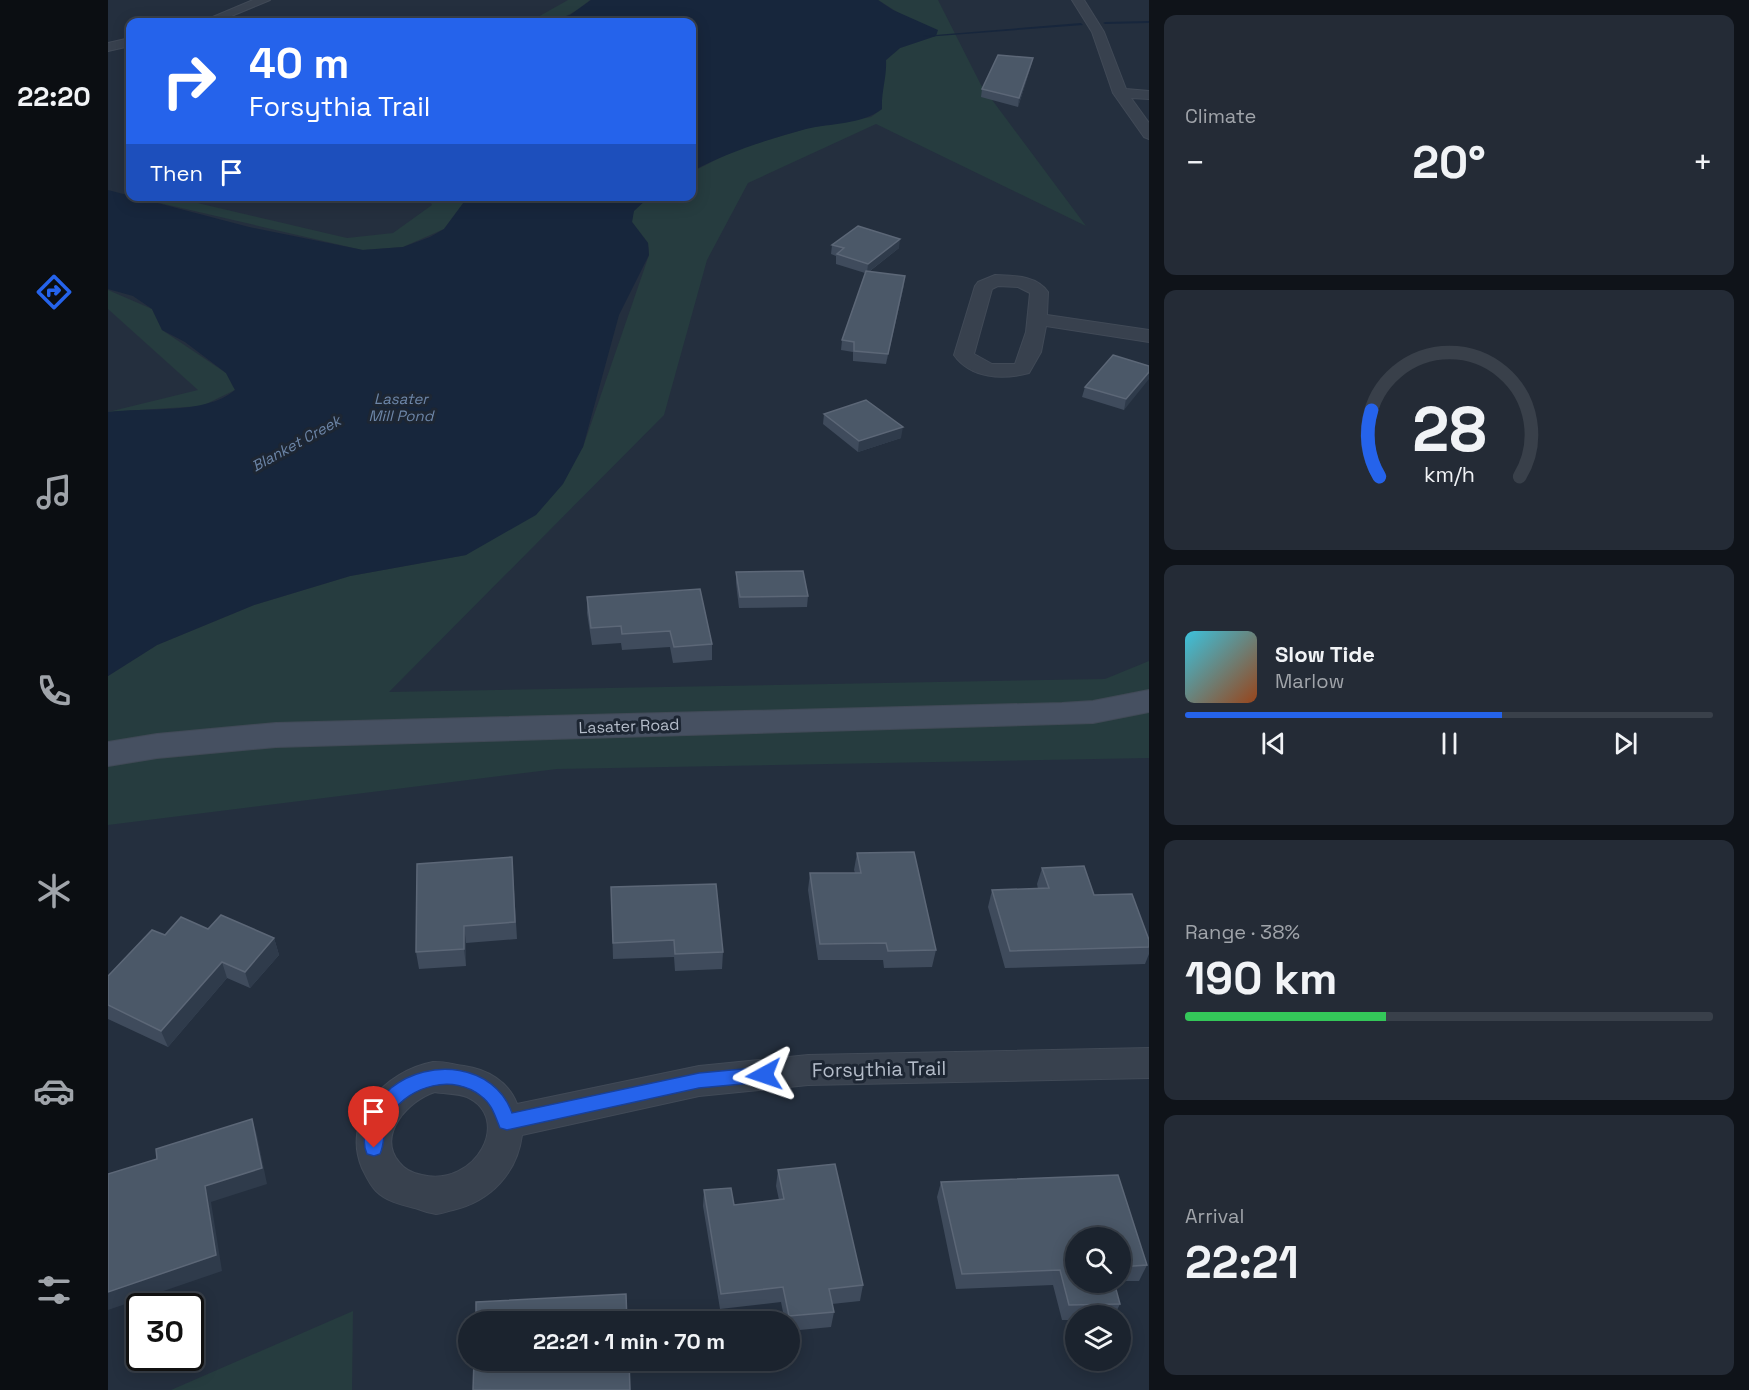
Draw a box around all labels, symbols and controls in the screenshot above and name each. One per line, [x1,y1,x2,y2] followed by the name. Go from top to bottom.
[249,37,349,90] text: 40 m
[150,42,228,120] icon: right
[17,79,91,114] text: 22:20
[249,89,430,124] text: Forsythia Trail
[1185,103,1256,129] text: Climate
[1412,134,1486,191] text: 20°
[1185,142,1205,184] text: −
[1693,142,1713,184] text: +
[215,156,248,189] icon: arrive
[150,159,203,187] text: Then
[33,271,75,313] icon: directions
[369,389,436,425] water label: Lasater Mill Pond
[1412,390,1486,469] text: 28
[248,410,346,475] water label: Blanket Creek
[1423,461,1475,488] text: km/h
[33,471,75,513] icon: music
[1275,640,1375,668] text: Slow Tide
[1275,668,1344,694] text: Marlow
[33,670,75,712] icon: phone
[578,714,680,738] street label: Lasater Road
[1257,727,1290,760] icon: previous
[1433,727,1466,760] icon: pause
[1609,727,1642,760] icon: next
[33,870,75,912] icon: climate
[1185,919,1300,945] text: Range · 38%
[1185,950,1338,1007] text: 190 km
[732,1043,796,1107] position arrow
[812,1055,946,1083] street label: Forsythia Trail
[33,1070,75,1112] icon: car
[348,1086,399,1148] pin
[357,1095,390,1128] icon: arrive
[1185,1203,1244,1229] text: Arrival
[1065,1227,1131,1371] map controls
[1065,1227,1131,1293] button: search
[1185,1234,1299,1291] text: 22:21
[33,1269,75,1311] icon: filters
[126,1293,204,1371] speed limit sign: 30
[1065,1305,1131,1371] button: layers
[533,1327,725,1355] text: 22:21 · 1 min · 70 m

